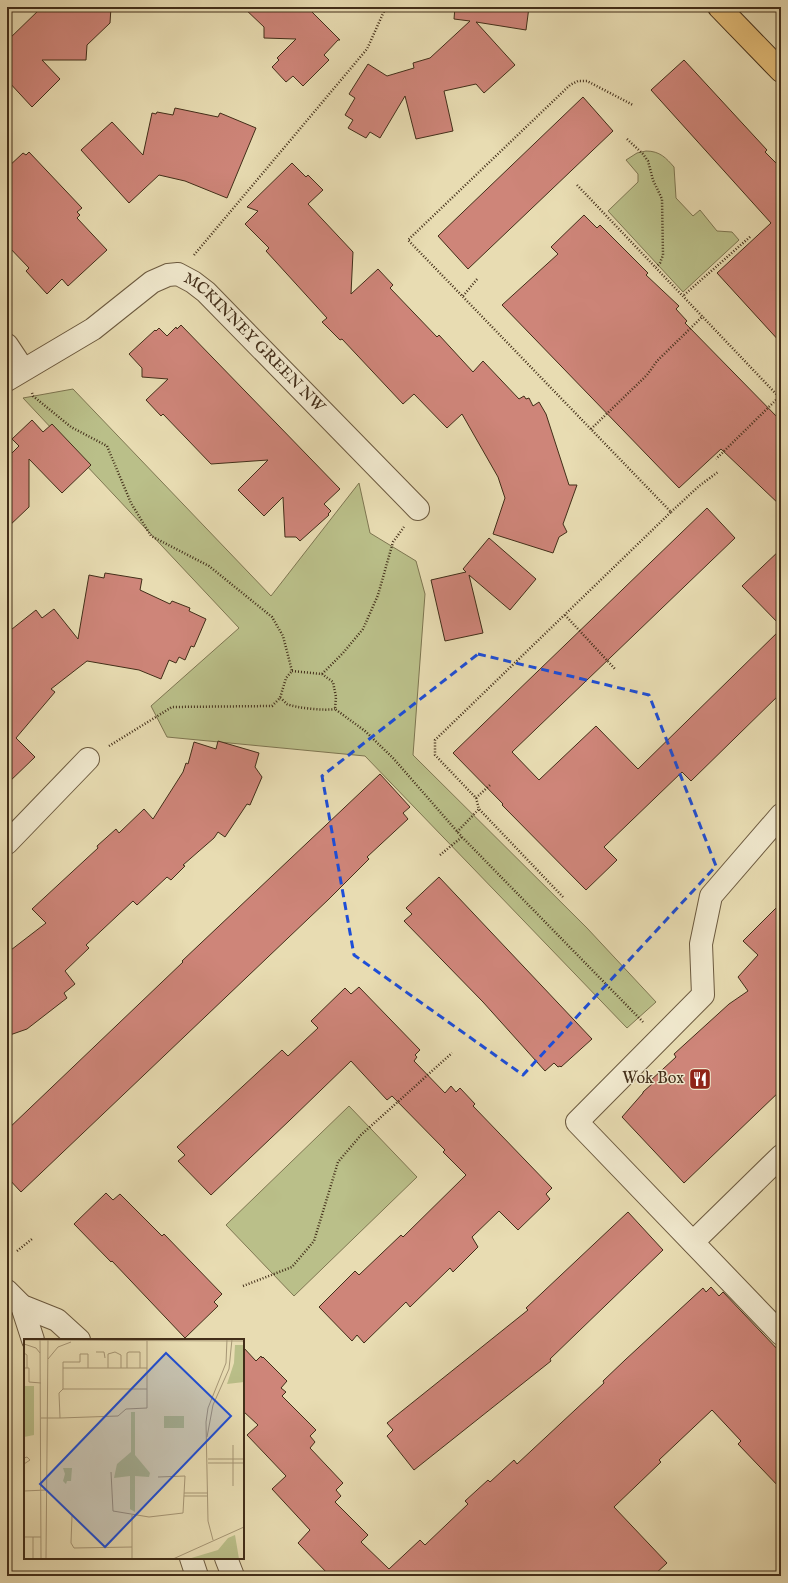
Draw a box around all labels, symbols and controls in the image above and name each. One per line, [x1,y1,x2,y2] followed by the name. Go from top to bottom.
[180,269,329,418] street label: MCKINNEY GREEN NW
[687,1066,713,1092] restaurant icon: Wok Box
[622,1069,684,1089] place label: Wok Box
[24,1339,244,1559] inset map

